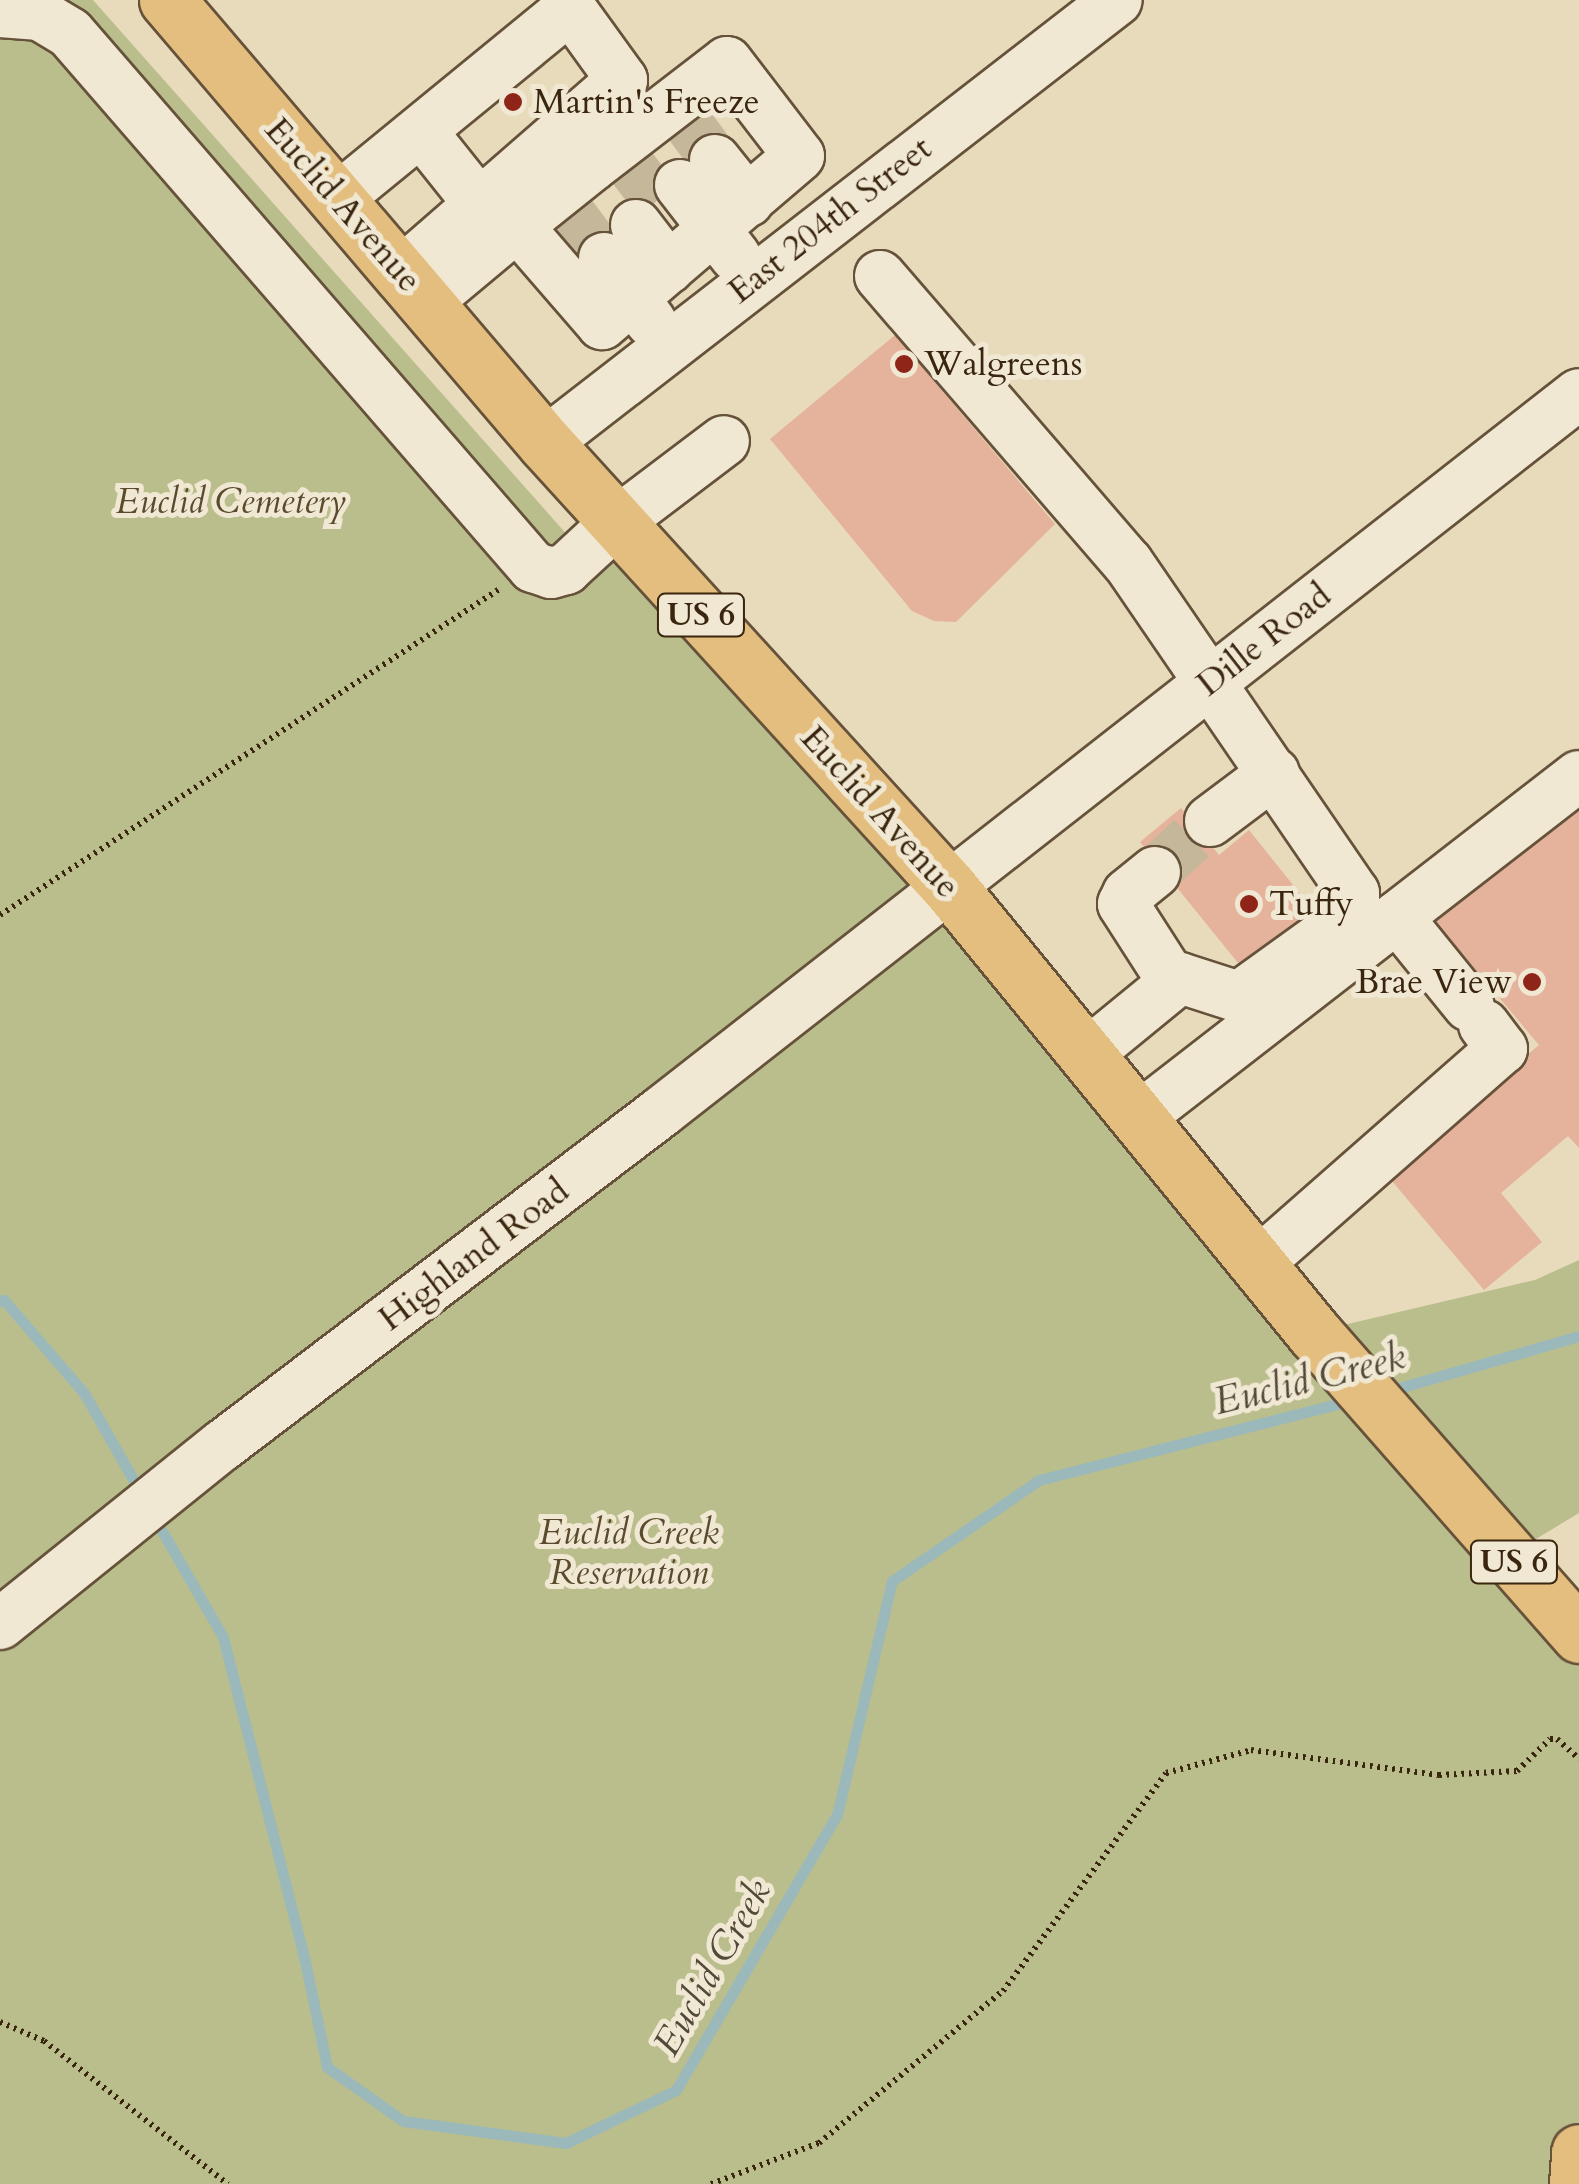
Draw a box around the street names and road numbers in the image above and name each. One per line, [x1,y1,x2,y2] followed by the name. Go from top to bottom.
[256,109,430,301] street label: Euclid Avenue
[720,128,940,312] street label: East 204th Street
[1189,575,1339,705] street label: Dille Road
[656,588,746,642] road number: US 6
[792,717,968,907] street label: Euclid Avenue
[371,1170,577,1340] street label: Highland Road
[1469,1535,1559,1589] road number: US 6

